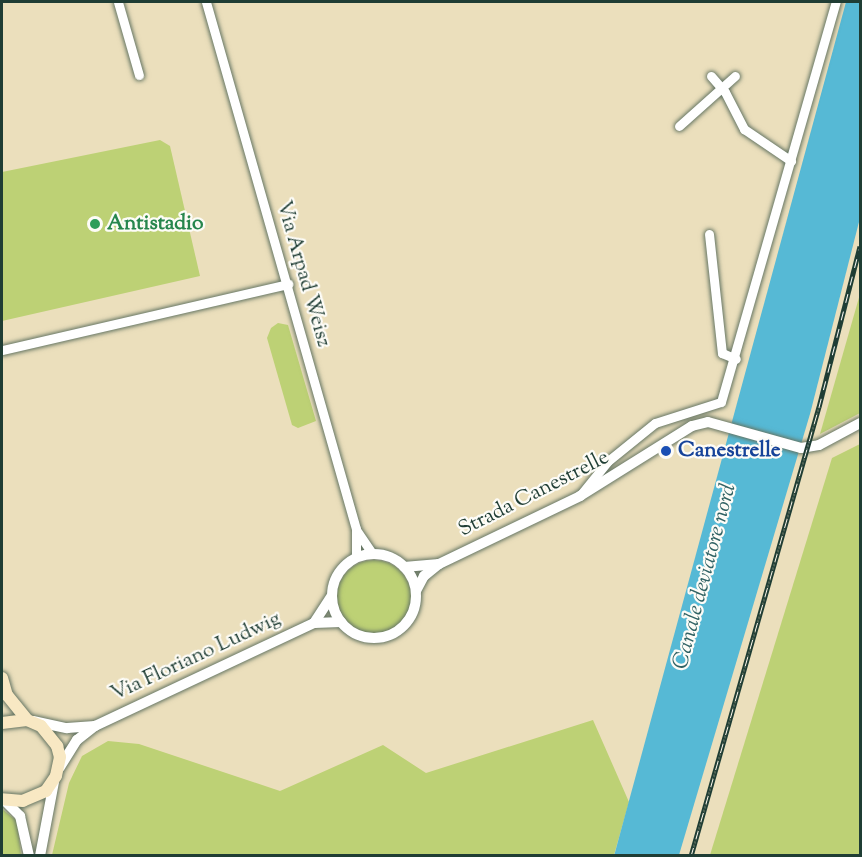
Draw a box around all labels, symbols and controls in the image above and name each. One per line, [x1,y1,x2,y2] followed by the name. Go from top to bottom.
[270,198,336,350] street label: Via Arpad Weisz
[107,211,203,237] place label: Antistadio
[88,217,102,231] marker: Antistadio
[678,438,781,464] place label: Canestrelle
[659,444,673,458] marker: Canestrelle
[455,445,613,543] street label: Strada Canestrelle
[669,482,743,672] water label: Canale deviatore nord
[107,607,285,707] street label: Via Floriano Ludwig

